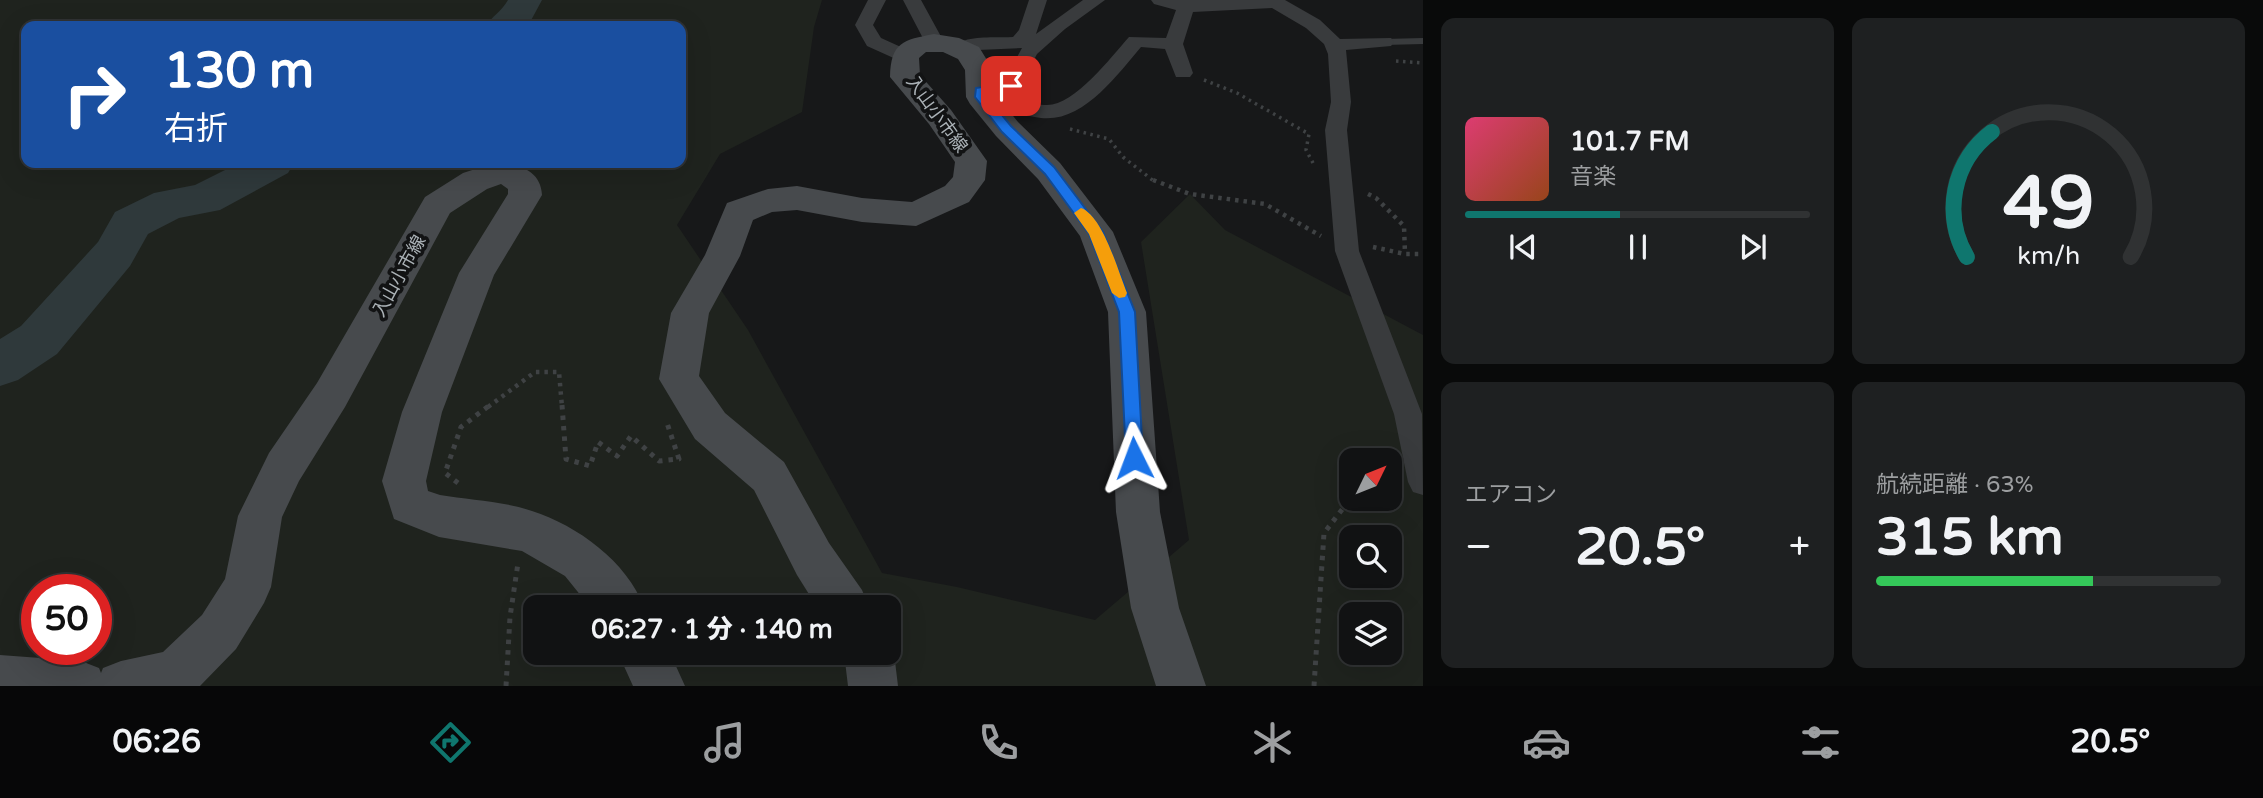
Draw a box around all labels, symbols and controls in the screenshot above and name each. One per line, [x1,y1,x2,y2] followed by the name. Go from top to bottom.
[164,42,314,101] text: 130 m
[49,49,140,140] icon: right
[981,56,1041,116] pin
[992,67,1030,105] icon: arrive
[902,71,972,157] street label: 入山小市線
[164,110,228,148] text: 右折
[1570,126,1690,157] text: 101.7 FM
[2003,161,2094,249] text: 49
[1570,163,1616,191] text: 音楽
[1504,228,1542,266] icon: previous
[1619,228,1657,266] icon: pause
[1734,228,1772,266] icon: next
[368,231,430,321] street label: 入山小市線
[2017,241,2080,271] text: km/h
[1097,421,1171,495] position arrow
[1339,448,1402,511] north arrow
[1339,448,1402,665] map controls
[1876,471,2034,499] text: 航続距離 · 63%
[1465,481,1557,509] text: エアコン
[1876,506,2064,569] text: 315 km
[1575,516,1705,579] text: 20.5°
[1465,524,1492,570] text: −
[1789,524,1810,570] text: +
[1339,525,1402,588] button: search
[21,574,112,665] speed limit sign: 50
[1339,602,1402,665] button: layers
[591,614,833,645] text: 06:27 · 1 分 · 140 m
[426,718,475,767] icon: directions
[700,718,749,767] icon: music
[974,718,1023,767] icon: phone
[1248,718,1297,767] icon: climate
[1522,718,1571,767] icon: car
[1796,718,1845,767] icon: filters
[113,723,201,761] text: 06:26
[2070,723,2150,761] text: 20.5°

